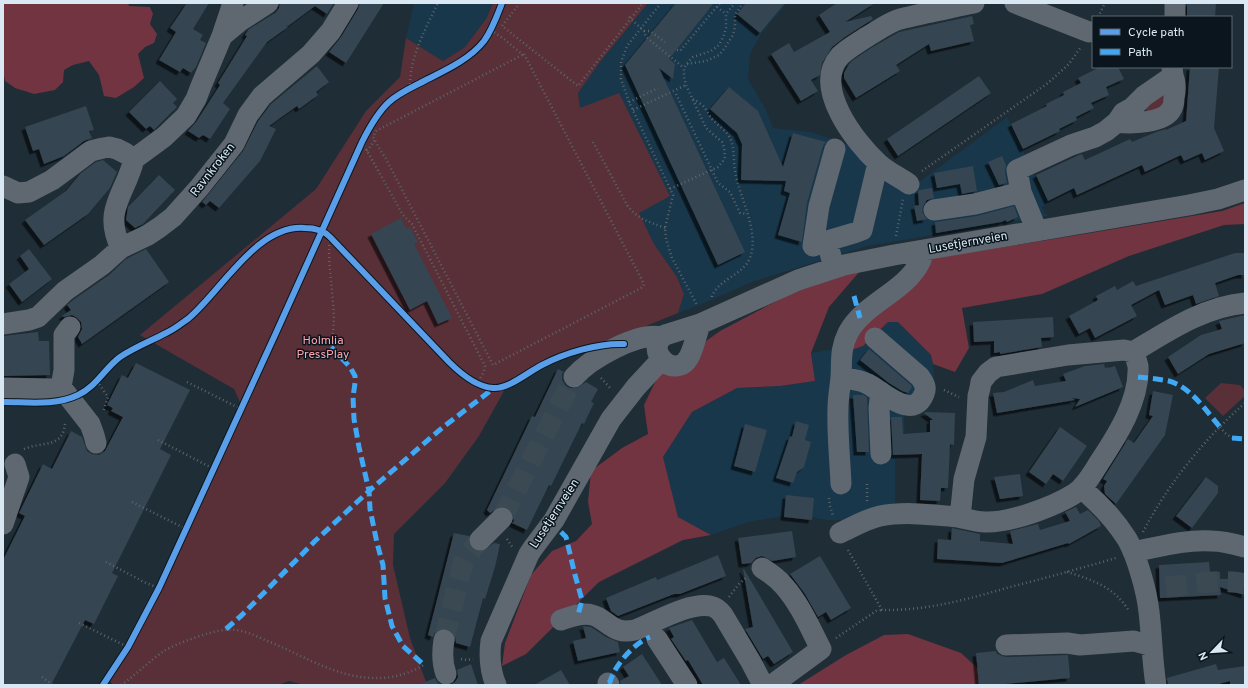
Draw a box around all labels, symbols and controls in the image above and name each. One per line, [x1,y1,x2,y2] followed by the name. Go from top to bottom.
[1092,16,1232,68] legend
[1128,25,1185,41] text: Cycle path
[1128,45,1153,61] text: Path
[187,140,239,200] street label: Ravnkroken
[927,228,1009,258] street label: Lusetjernveien
[297,333,349,363] park label: Holmlia PressPlay
[527,476,583,552] street label: Lusetjernveien
[1192,632,1232,672] north arrow
[1196,649,1212,662] text: N

